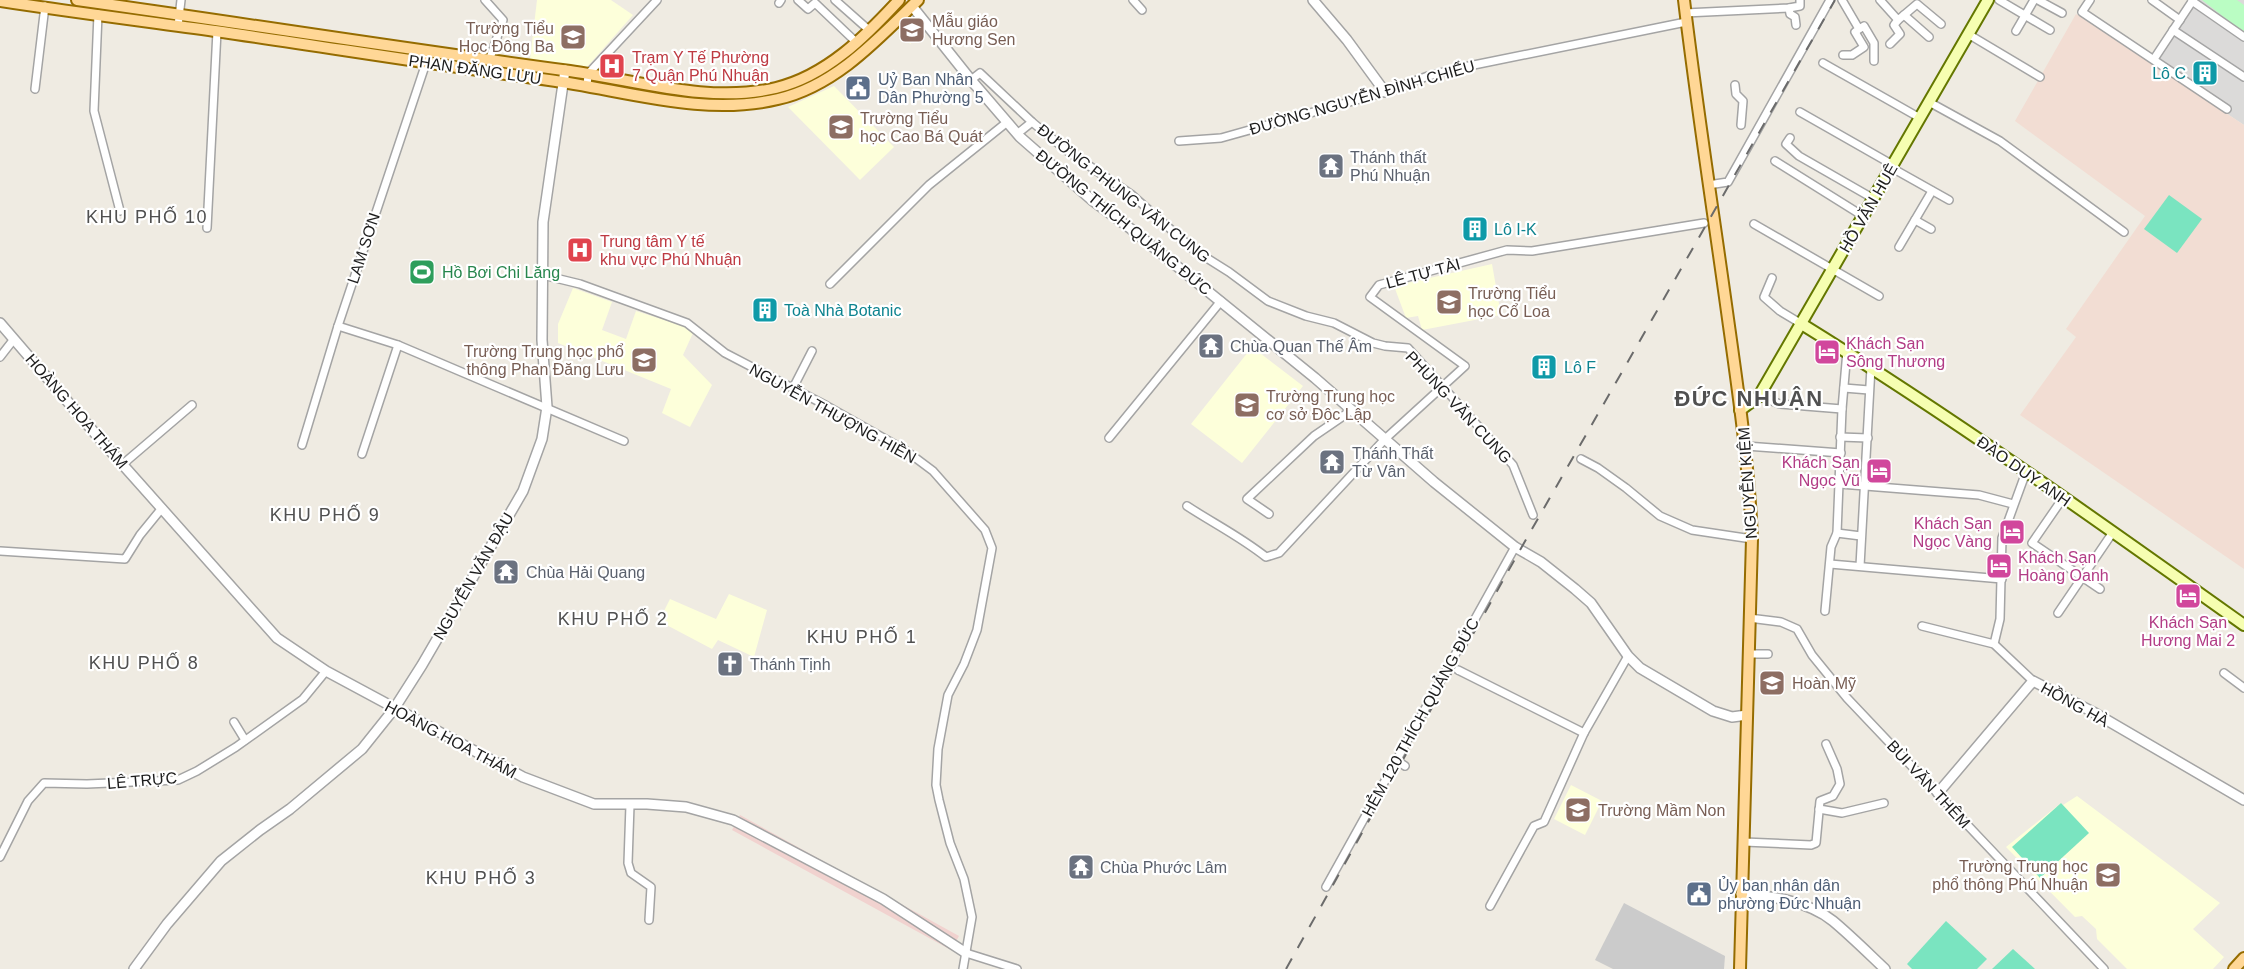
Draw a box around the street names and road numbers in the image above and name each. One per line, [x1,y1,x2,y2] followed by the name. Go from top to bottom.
[408,51,542,87] street label: PHAN ĐĂNG LƯU
[1247,56,1477,138] street label: ĐƯỜNG NGUYỄN ĐÌNH CHIỂU
[1034,120,1214,266] street label: ĐƯỜNG PHÙNG VĂN CUNG
[1033,146,1215,298] street label: ĐƯỜNG THÍCH QUẢNG ĐỨC
[1835,160,1901,256] street label: HỒ VĂN HUÊ
[344,211,383,286] street label: LAM SƠN
[1384,254,1462,292] street label: LÊ TỰ TÀI
[1402,347,1516,467] street label: PHÙNG VĂN CUNG
[22,350,132,472] street label: HOÀNG HOA THÁM
[746,360,920,466] street label: NGUYỄN THƯỢNG HIỀN
[1734,427,1760,539] street label: NGUYỄN KIỆM
[1974,432,2074,510] street label: ĐÀO DUY ANH
[429,509,517,643] street label: NGUYỄN VĂN ĐẬU
[1358,615,1482,819] street label: HẺM 120 THÍCH QUẢNG ĐỨC
[2038,678,2112,730] street label: HỒNG HÀ
[382,697,520,781] street label: HOÀNG HOA THÁM
[1884,736,1974,832] street label: BÙI VĂN THÊM
[106,768,178,792] street label: LÊ TRỰC

